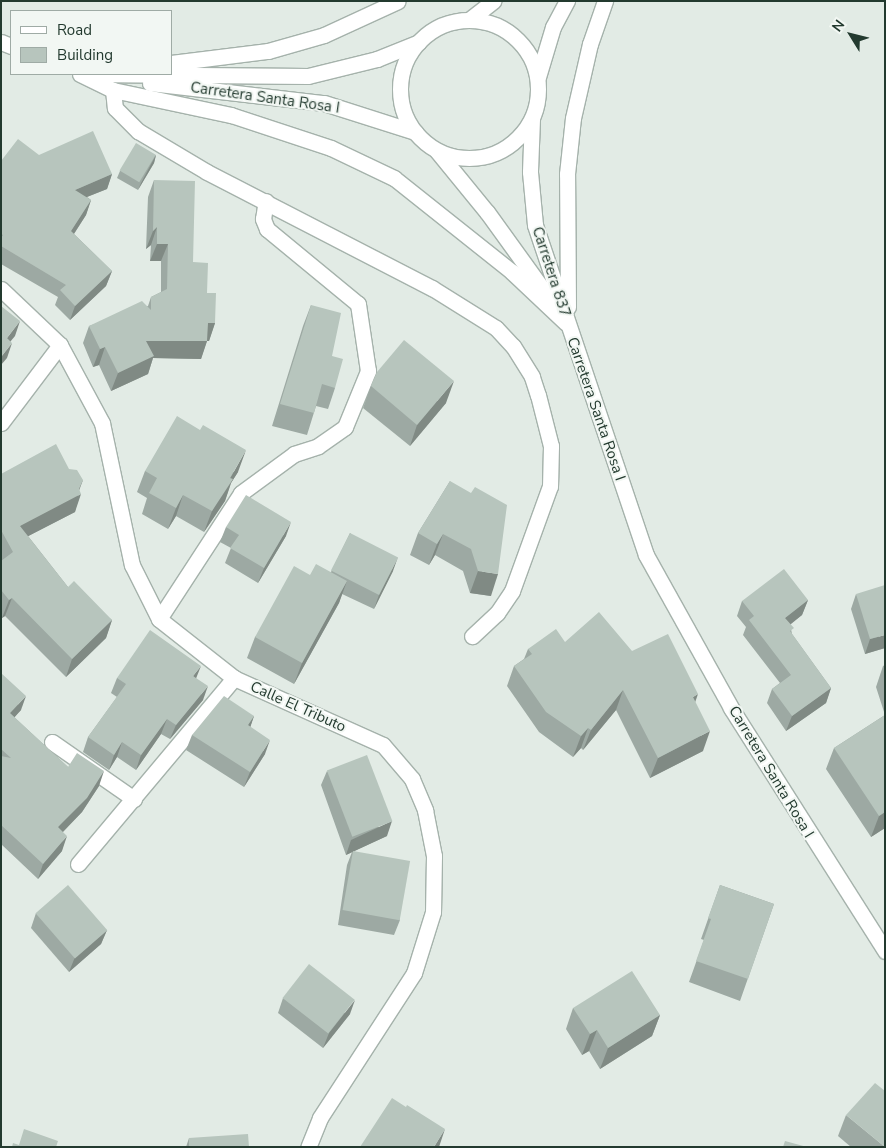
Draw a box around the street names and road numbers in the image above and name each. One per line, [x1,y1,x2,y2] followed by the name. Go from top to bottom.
[189,79,341,117] street label: Carretera Santa Rosa I
[528,225,574,319] street label: Carretera 837
[563,335,629,483] street label: Carretera Santa Rosa I
[247,678,349,736] street label: Calle El Tributo
[725,703,817,841] street label: Carretera Santa Rosa I

